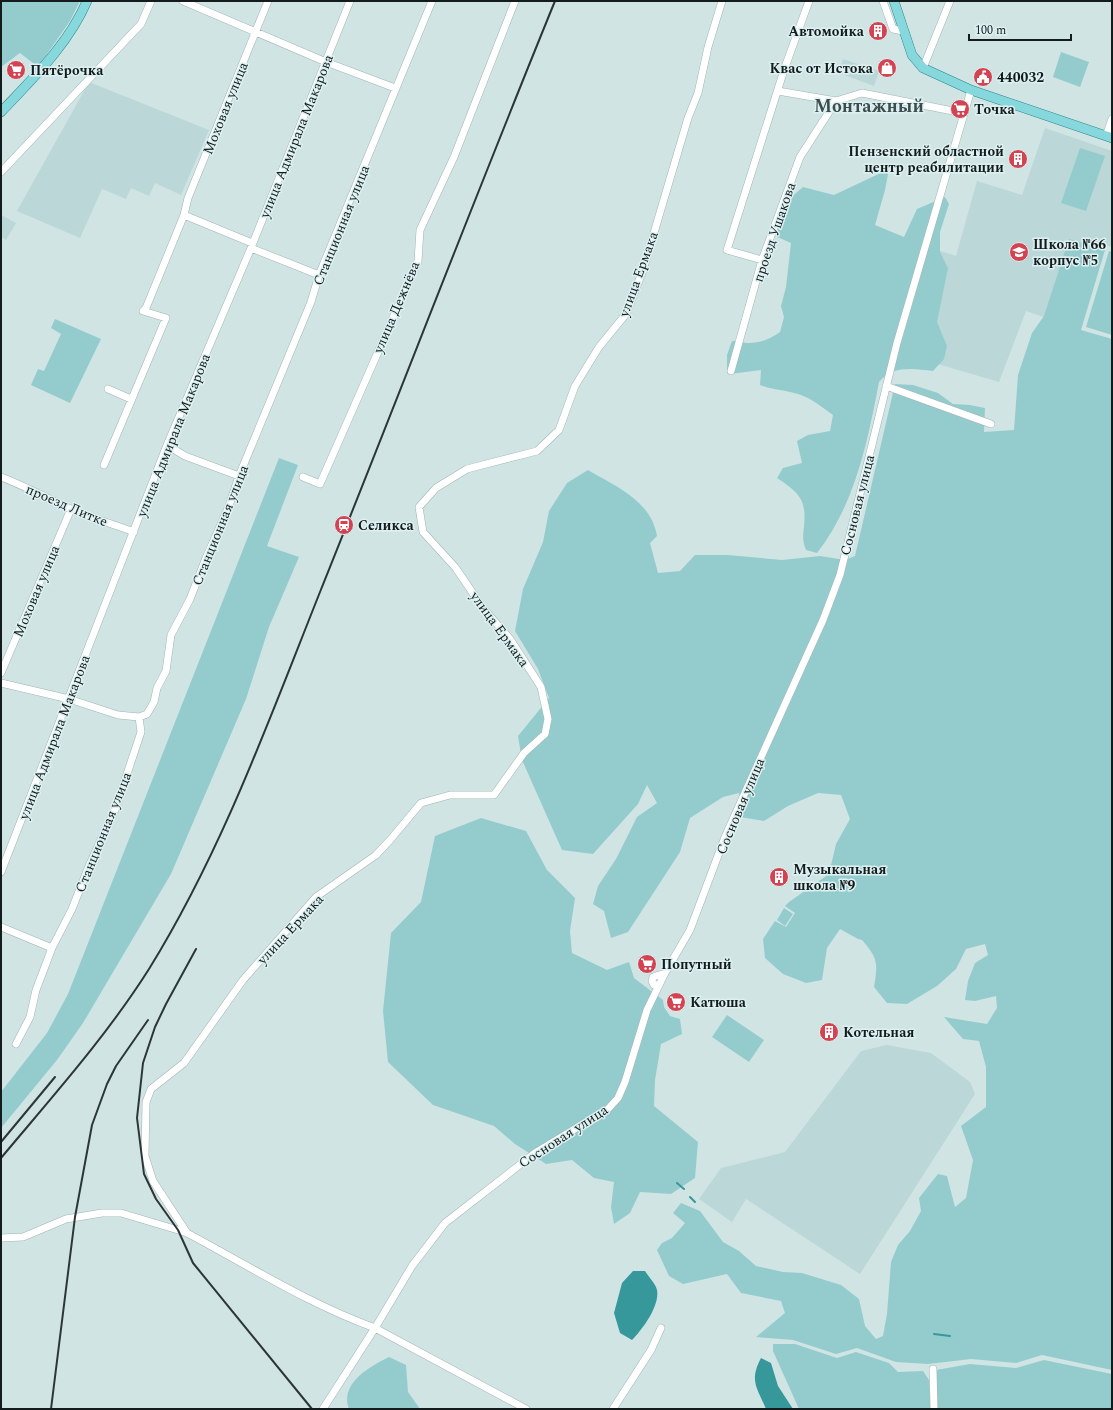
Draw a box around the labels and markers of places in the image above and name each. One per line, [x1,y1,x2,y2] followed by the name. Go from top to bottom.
[867,20,889,42] building icon: Автомойка
[788,21,865,42] place label: Автомойка
[876,57,898,79] shop icon: Квас от Истока
[770,58,874,79] place label: Квас от Истока
[5,59,27,81] supermarket icon: Пятёрочка
[30,60,104,81] place label: Пятёрочка
[972,66,994,88] public building icon: 440032
[997,67,1044,88] place label: 440032
[949,98,971,120] supermarket icon: Точка
[974,99,1016,120] place label: Точка
[848,141,1004,178] place label: Пензенский областной центр реабилитации
[1007,148,1029,170] building icon: Пензенский областной центр реабилитации
[1033,234,1106,271] place label: Школа №66 корпус №5
[1008,241,1030,263] school or university icon: Школа №66 корпус №5
[333,514,355,536] station icon: Селикса
[358,515,414,536] place label: Селикса
[793,859,887,896] place label: Музыкальная школа №9
[768,866,790,888] building icon: Музыкальная школа №9
[636,953,658,975] supermarket icon: Попутный
[661,954,732,975] place label: Попутный
[665,991,687,1013] supermarket icon: Катюша
[690,992,747,1013] place label: Катюша
[818,1021,840,1043] building icon: Котельная
[843,1022,915,1043] place label: Котельная

